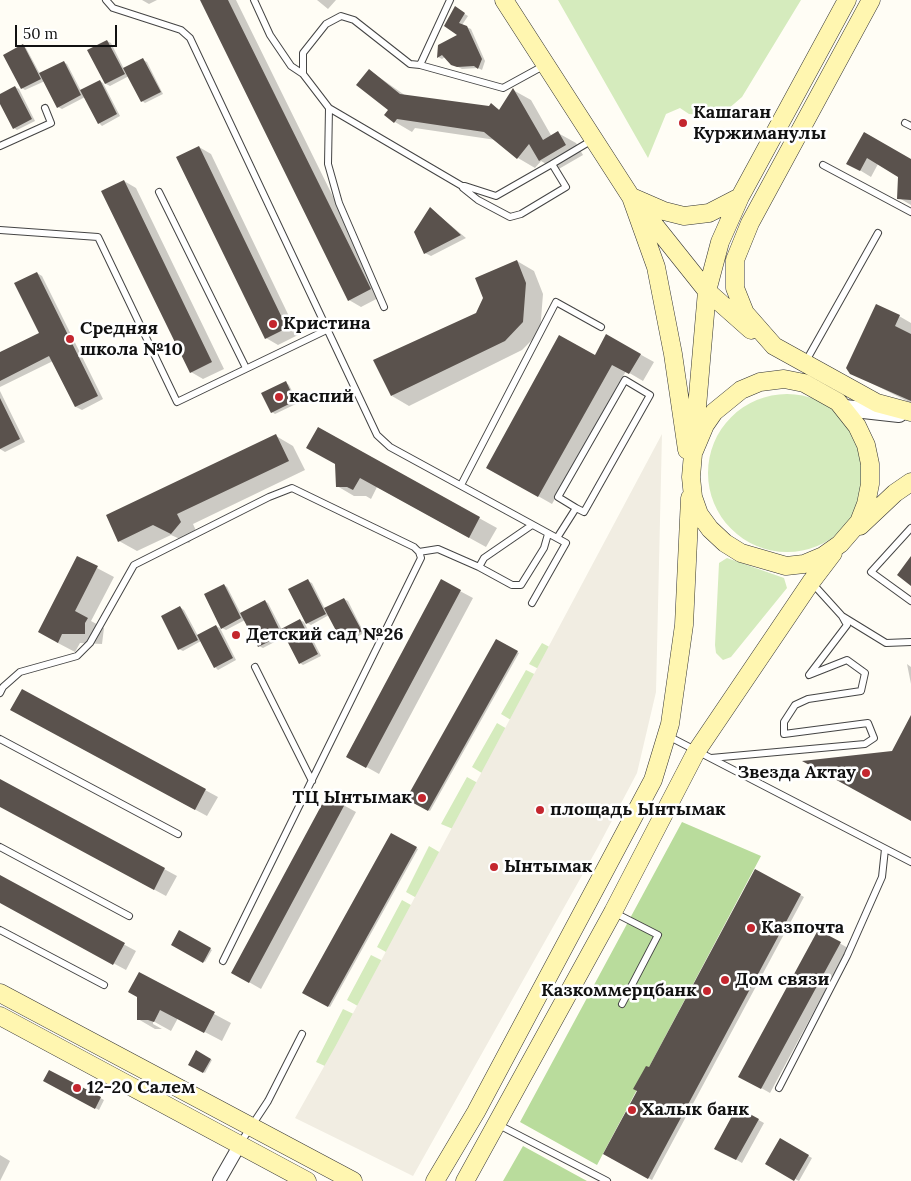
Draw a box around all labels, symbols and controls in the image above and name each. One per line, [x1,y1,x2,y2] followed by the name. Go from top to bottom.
[18,15,120,47] scale bar
[23,24,58,43] text: 50 m
[693,102,826,144] place label: Кашаган Куржиманулы
[677,117,689,129] marker: Кашаган Куржиманулы
[283,313,370,335] place label: Кристина
[80,318,183,360] place label: Средняя школа №10
[267,318,279,330] marker: Кристина
[64,333,76,345] marker: Средняя школа №10
[289,386,354,408] place label: каспий
[273,391,285,403] marker: каспий
[246,624,404,646] place label: Детский сад №26
[230,629,242,641] marker: Детский сад №26
[737,762,856,784] place label: Звезда Актау
[860,767,872,779] marker: Звезда Актау
[292,787,412,809] place label: ТЦ Ынтымак
[416,792,428,804] marker: ТЦ Ынтымак
[550,799,726,821] place label: площадь Ынтымак
[534,804,546,816] marker: площадь Ынтымак
[504,856,592,878] place label: Ынтымак
[488,861,500,873] marker: Ынтымак
[761,917,844,939] place label: Казпочта
[745,922,757,934] marker: Казпочта
[735,969,829,991] place label: Дом связи
[719,974,731,986] marker: Дом связи
[541,980,697,1002] place label: Казкоммерцбанк
[701,985,713,997] marker: Казкоммерцбанк
[87,1077,195,1099] place label: 12-20 Салем
[71,1082,83,1094] marker: 12-20 Салем
[642,1099,749,1121] place label: Халык банк
[626,1104,638,1116] marker: Халык банк

